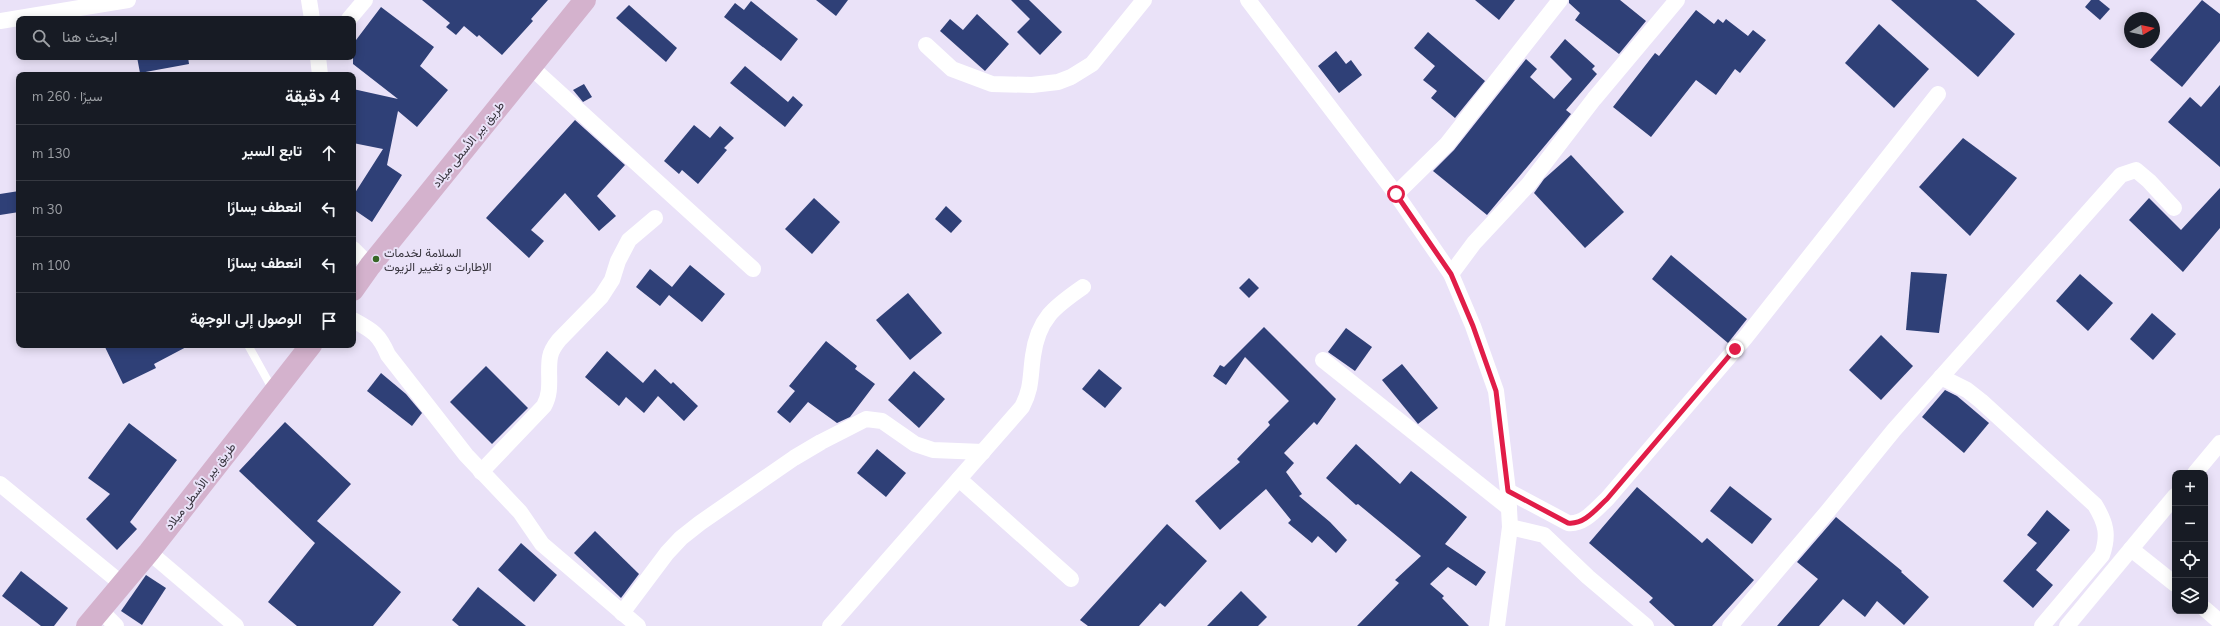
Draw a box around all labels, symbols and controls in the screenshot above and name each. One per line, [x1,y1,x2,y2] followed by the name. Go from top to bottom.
[2124,12,2160,48] north arrow
[16,16,356,60] search box
[30,27,52,49] icon: search
[62,27,117,46] text: ابحث هنا
[285,85,340,106] text: 4 دقيقة
[32,88,103,104] text: سيرًا · 260 m
[429,98,508,191] street label: طريق بير الأسطى ميلاد
[242,141,302,160] text: تابع السير
[318,142,340,164] icon: ahead
[32,145,70,161] text: 130 m
[1387,185,1405,203] route start
[227,197,302,216] text: انعطف يسارًا
[318,198,340,220] icon: left
[32,201,62,217] text: 30 m
[384,245,492,275] place label: السلامة لخدمات الإطارات و تغيير الزيوت
[227,253,302,272] text: انعطف يسارًا
[318,254,340,276] icon: left
[371,254,381,264] marker: السلامة لخدمات الإطارات و تغيير الزيوت
[32,257,70,273] text: 100 m
[190,309,302,328] text: الوصول إلى الوجهة
[318,310,340,332] icon: arrive
[1726,340,1744,358] route end
[161,439,240,533] street label: طريق بير الأسطى ميلاد
[2172,470,2208,614] map controls
[2172,470,2208,506] button: +
[2172,506,2208,542] button: −
[2172,542,2208,578] button: locate
[2172,578,2208,614] button: layers

